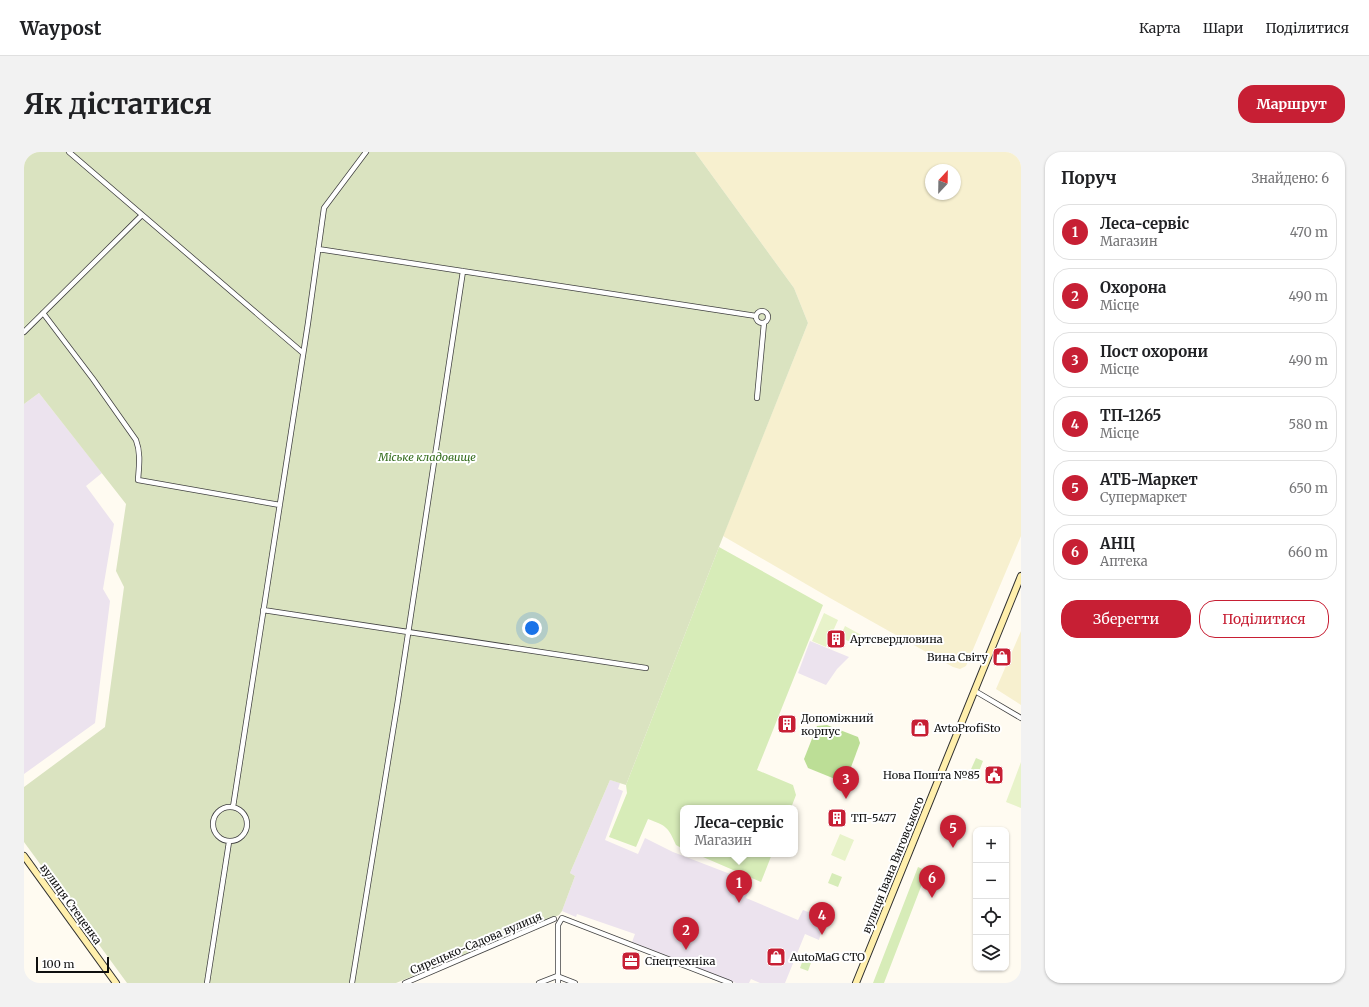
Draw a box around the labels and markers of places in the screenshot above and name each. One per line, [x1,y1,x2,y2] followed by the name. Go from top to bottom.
[825,628,847,650] building icon: Артсвердловина
[849,632,943,646] place label: Артсвердловина
[991,646,1013,668] shop icon: Вина Світу
[927,650,989,664] place label: Вина Світу
[801,711,874,738] place label: Допоміжний корпус
[776,713,798,735] building icon: Допоміжний корпус
[909,717,931,739] shop icon: AvtoProfiSto
[933,721,1001,735] place label: AvtoProfiSto
[983,764,1005,786] public building icon: Нова Пошта №85
[833,766,859,799] pin: 3
[883,768,980,782] place label: Нова Пошта №85
[826,807,848,829] building icon: ТП-5477
[851,811,896,825] place label: ТП-5477
[940,815,966,848] pin: 5
[919,865,945,898] pin: 6
[726,870,752,903] pin: 1
[809,902,835,935] pin: 4
[673,917,699,950] pin: 2
[765,946,787,968] shop icon: AutoMaG СТО
[620,950,642,972] office icon: Спецтехніка
[789,950,865,964] place label: AutoMaG СТО
[645,954,715,968] place label: Спецтехніка

